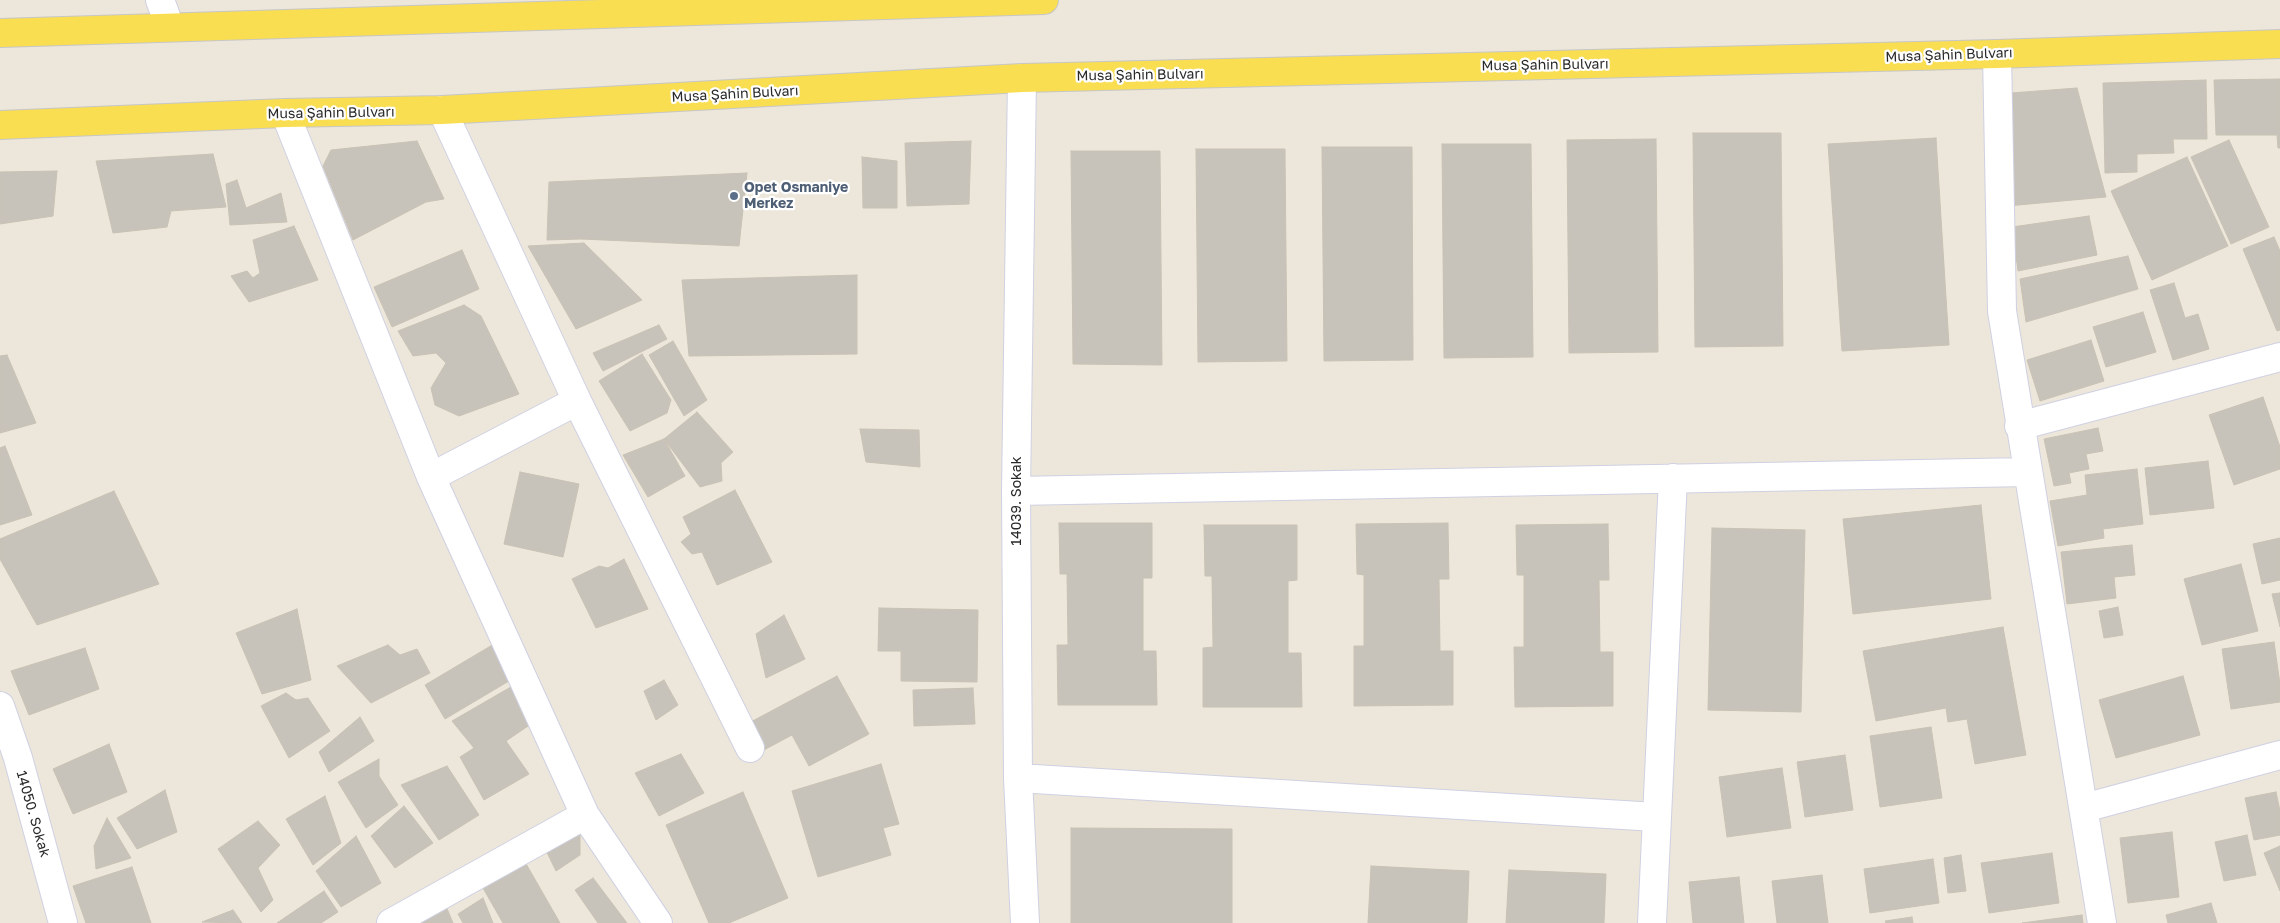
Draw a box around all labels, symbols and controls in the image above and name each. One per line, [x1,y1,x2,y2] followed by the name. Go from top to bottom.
[1885,44,2013,66] street label: Musa Şahin Bulvarı
[1481,55,1609,75] street label: Musa Şahin Bulvarı
[1076,65,1204,85] street label: Musa Şahin Bulvarı
[671,82,799,106] street label: Musa Şahin Bulvarı
[267,103,395,123] street label: Musa Şahin Bulvarı
[744,180,848,212] place label: Opet Osmaniye Merkez
[728,190,740,202] marker: Opet Osmaniye Merkez
[1009,456,1025,546] street label: 14039. Sokak
[13,769,53,859] street label: 14050. Sokak

